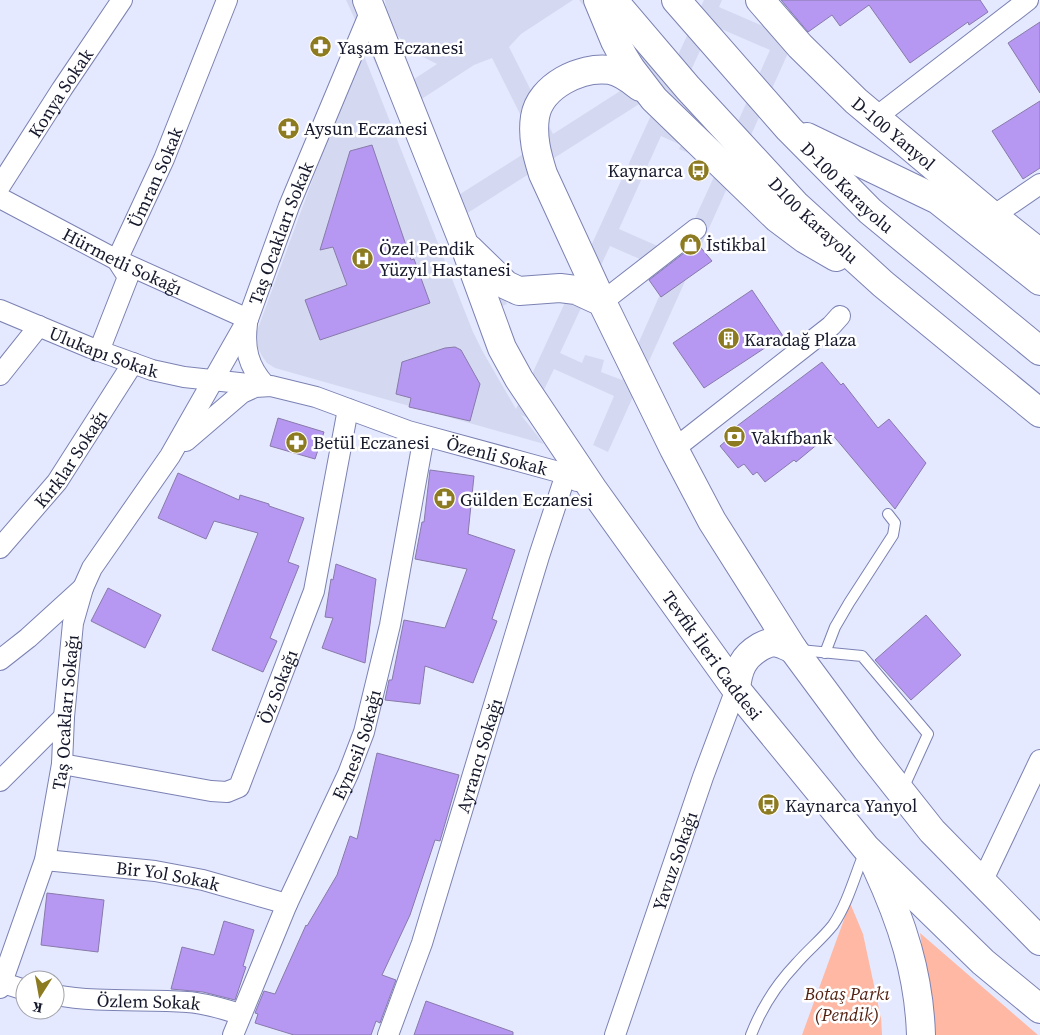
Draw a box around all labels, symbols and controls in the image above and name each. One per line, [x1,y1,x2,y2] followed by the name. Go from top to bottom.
[309,35,333,59] pharmacy icon: Yaşam Eczanesi
[337,35,464,60] place label: Yaşam Eczanesi
[22,43,99,142] street label: Konya Sokak
[847,90,941,175] street label: D-100 Yanyol
[276,116,300,140] pharmacy icon: Aysun Eczanesi
[304,116,428,141] place label: Aysun Eczanesi
[121,123,188,232] street label: Ümran Sokak
[796,136,899,238] street label: D-100 Karayolu
[242,157,319,308] street label: Taş Ocakları Sokak
[608,158,684,183] place label: Kaynarca
[687,158,711,182] bus stop icon: Kaynarca
[763,171,864,269] street label: D100 Karayolu
[58,221,187,301] street label: Hürmetli Sokağı
[678,232,702,256] shop icon: İstikbal
[706,232,766,257] place label: İstikbal
[379,236,511,282] place label: Özel Pendik Yüzyıl Hastanesi
[351,246,375,270] hospital icon: Özel Pendik Yüzyıl Hastanesi
[45,319,161,384] street label: Ulukapı Sokak
[716,327,740,351] building icon: Karadağ Plaza
[744,327,857,352] place label: Karadağ Plaza
[28,405,112,513] street label: Kırklar Sokağı
[723,425,747,449] bank icon: Vakıfbank
[751,425,833,450] place label: Vakıfbank
[285,430,309,454] pharmacy icon: Betül Eczanesi
[313,430,430,455] place label: Betül Eczanesi
[444,430,551,481] street label: Özenli Sokak
[432,487,456,511] pharmacy icon: Gülden Eczanesi
[460,487,593,512] place label: Gülden Eczanesi
[657,586,769,725] street label: Tevfik İleri Caddesi
[45,633,84,792] street label: Taş Ocakları Sokağı
[252,646,303,727] street label: Öz Sokağı
[325,687,386,804] street label: Eynesil Sokağı
[450,695,508,816] street label: Ayrancı Sokağı
[757,793,781,817] bus stop icon: Kaynarca Yanyol
[785,793,917,818] place label: Kaynarca Yanyol
[646,808,703,914] street label: Yavuz Sokağı
[115,855,223,897] street label: Bir Yol Sokak
[15,970,65,1020] north arrow
[803,981,890,1027] park label: Botaş Parkı (Pendik)
[96,987,202,1016] street label: Özlem Sokak
[31,997,44,1019] text: K

